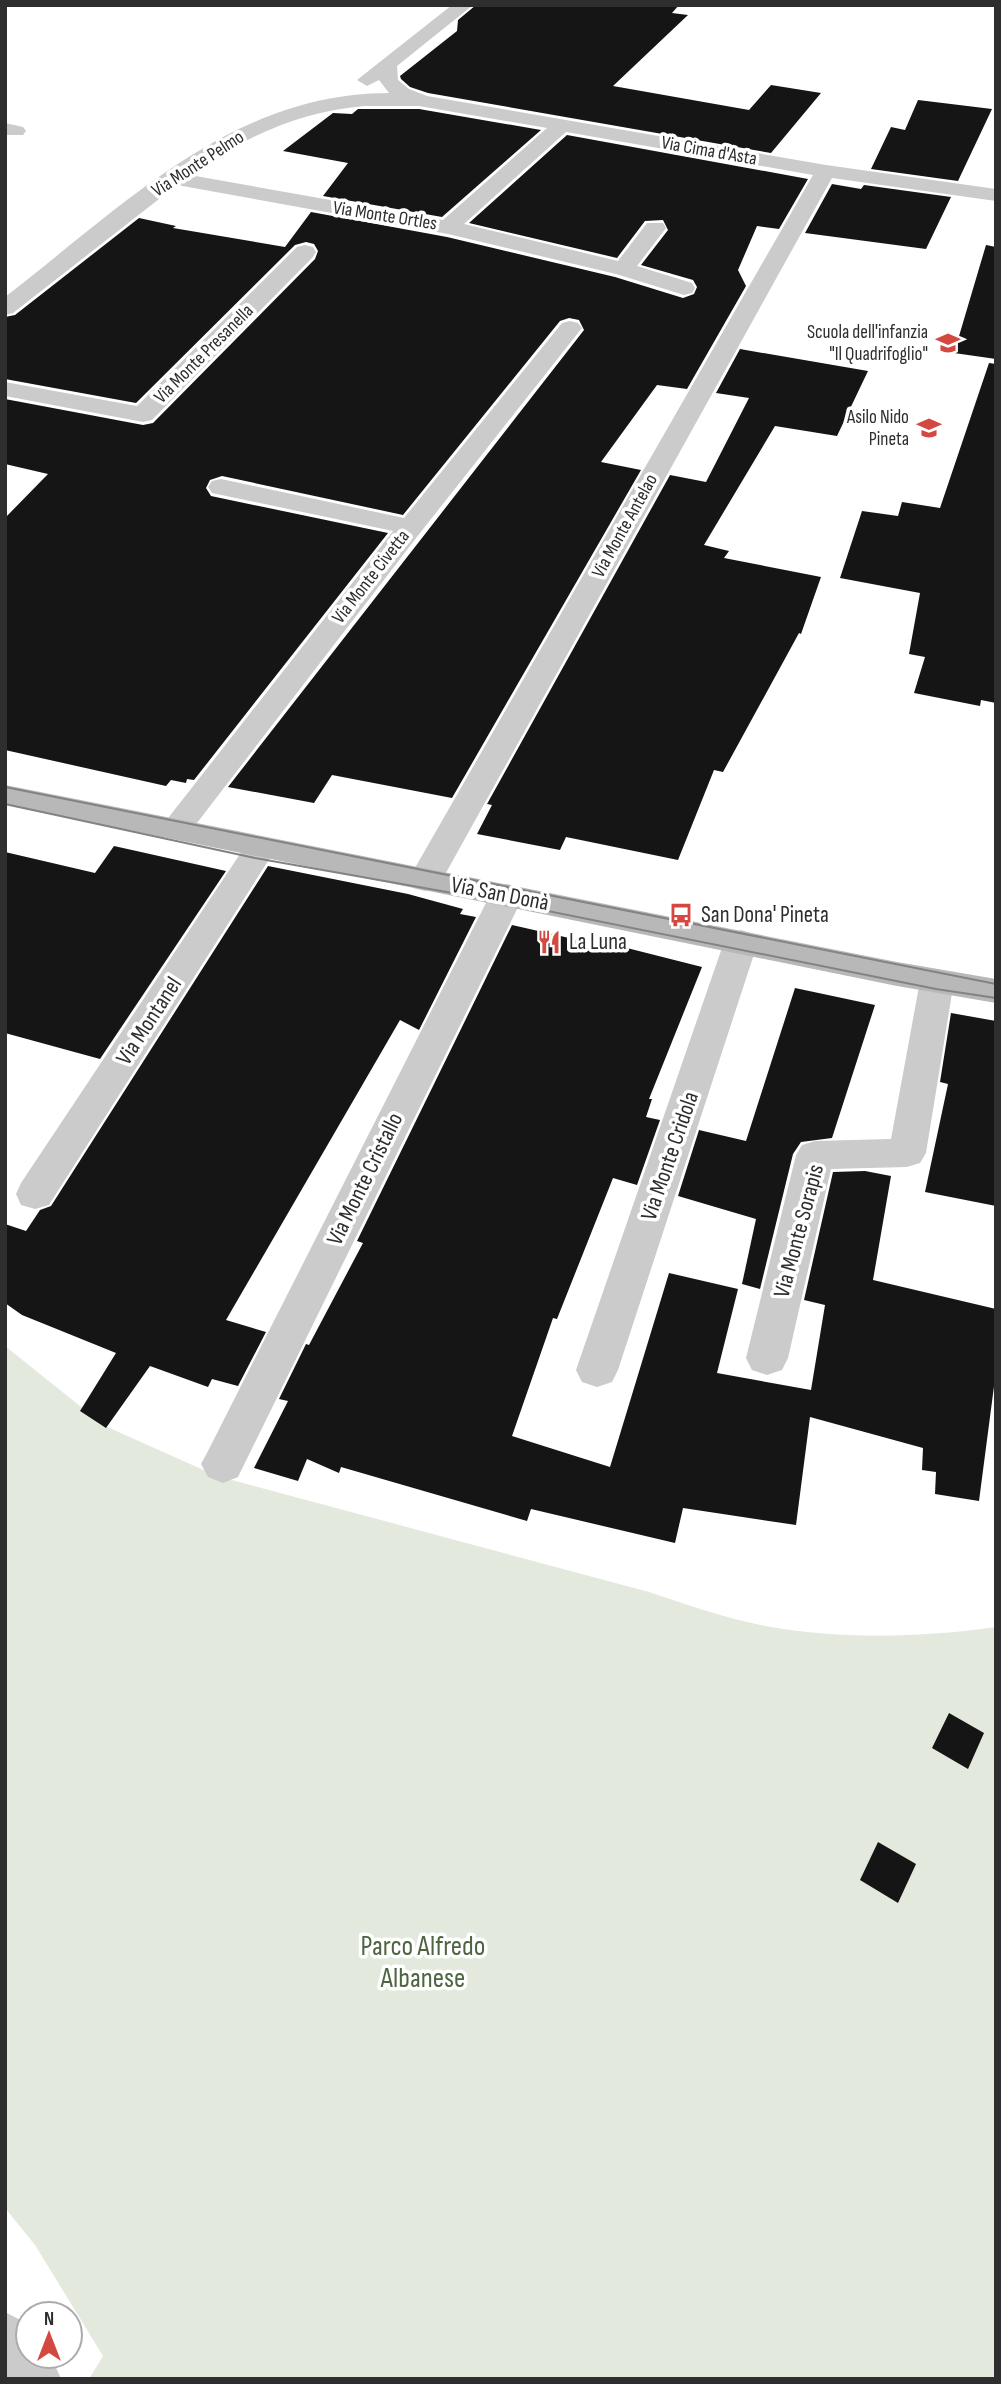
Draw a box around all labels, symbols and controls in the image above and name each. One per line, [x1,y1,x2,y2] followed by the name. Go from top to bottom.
[148,126,248,202] street label: Via Monte Pelmo
[659,131,759,171] street label: Via Cima d'Asta
[331,196,439,236] street label: Via Monte Ortles
[149,299,259,409] street label: Via Monte Presanella
[807,321,928,366] place label: Scuola dell'infanzia "Il Quadrifoglio"
[934,329,962,357] school or university icon: Scuola dell'infanzia "Il Quadrifoglio"
[846,406,909,451] place label: Asilo Nido Pineta
[915,414,943,442] school or university icon: Asilo Nido Pineta
[587,470,663,582] street label: Via Monte Antelao
[327,526,415,628] street label: Via Monte Civetta
[449,871,551,917] street label: Via San Donà
[667,901,695,929] bus stop icon: San Dona' Pineta
[701,901,829,929] place label: San Dona' Pineta
[535,928,563,956] restaurant icon: La Luna
[569,928,627,956] place label: La Luna
[110,972,188,1070] street label: Via Montanel
[635,1088,705,1224] street label: Via Monte Cridola
[321,1108,409,1250] street label: Via Monte Cristallo
[768,1161,830,1301] street label: Via Monte Sorapis
[361,1930,485,1995] park label: Parco Alfredo Albanese
[14,2300,84,2370] north arrow
[44,2308,54,2331] text: N

